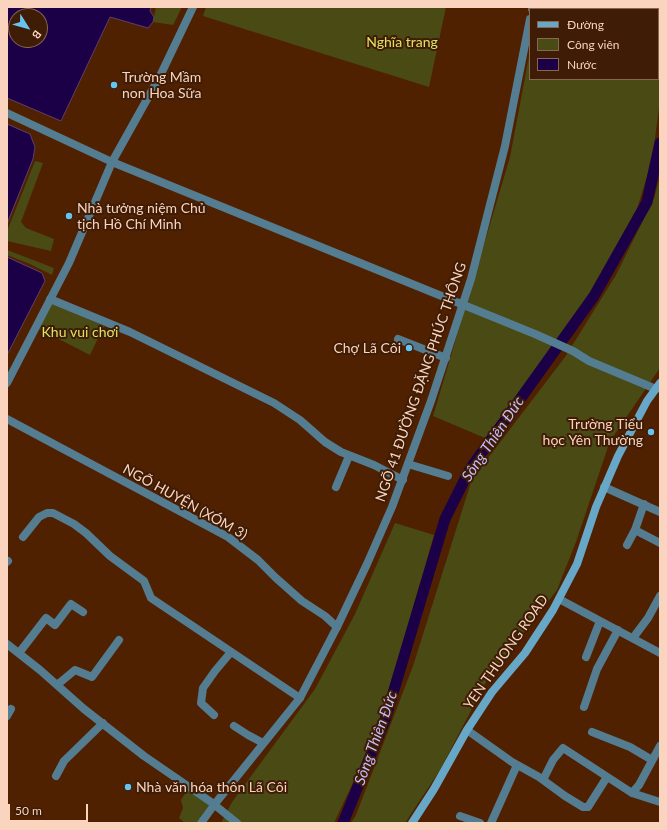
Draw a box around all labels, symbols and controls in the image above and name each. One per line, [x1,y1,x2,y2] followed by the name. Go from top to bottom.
[8,8,48,48] north arrow
[529,8,659,80] legend
[567,17,604,32] text: Đường
[30,28,45,42] text: B
[366,34,438,50] park label: Nghĩa trang
[567,37,620,52] text: Công viên
[567,57,597,72] text: Nước
[122,69,201,102] place label: Trường Mầm non Hoa Sữa
[109,80,119,90] marker: Trường Mầm non Hoa Sữa
[77,200,206,232] place label: Nhà tưởng niệm Chủ tịch Hồ Chí Minh
[64,211,74,221] marker: Nhà tưởng niệm Chủ tịch Hồ Chí Minh
[372,260,470,504] street label: NGÕ 41 ĐƯỜNG ĐẶNG PHÚC THÔNG
[42,324,118,340] park label: Khu vui chơi
[333,340,401,356] place label: Chợ Lã Côi
[404,343,414,353] marker: Chợ Lã Côi
[458,393,528,485] water label: Sông Thiên Đức
[543,416,643,448] place label: Trường Tiểu học Yên Thường
[646,427,656,437] marker: Trường Tiểu học Yên Thường
[120,461,250,543] street label: NGÕ HUYỆN (XÓM 3)
[460,592,552,712] street label: YEN THUONG ROAD
[351,689,401,787] water label: Sông Thiên Đức
[136,779,287,795] place label: Nhà văn hóa thôn Lã Côi
[123,782,133,792] marker: Nhà văn hóa thôn Lã Côi
[10,796,90,822] scale bar
[15,803,42,818] text: 50 m

